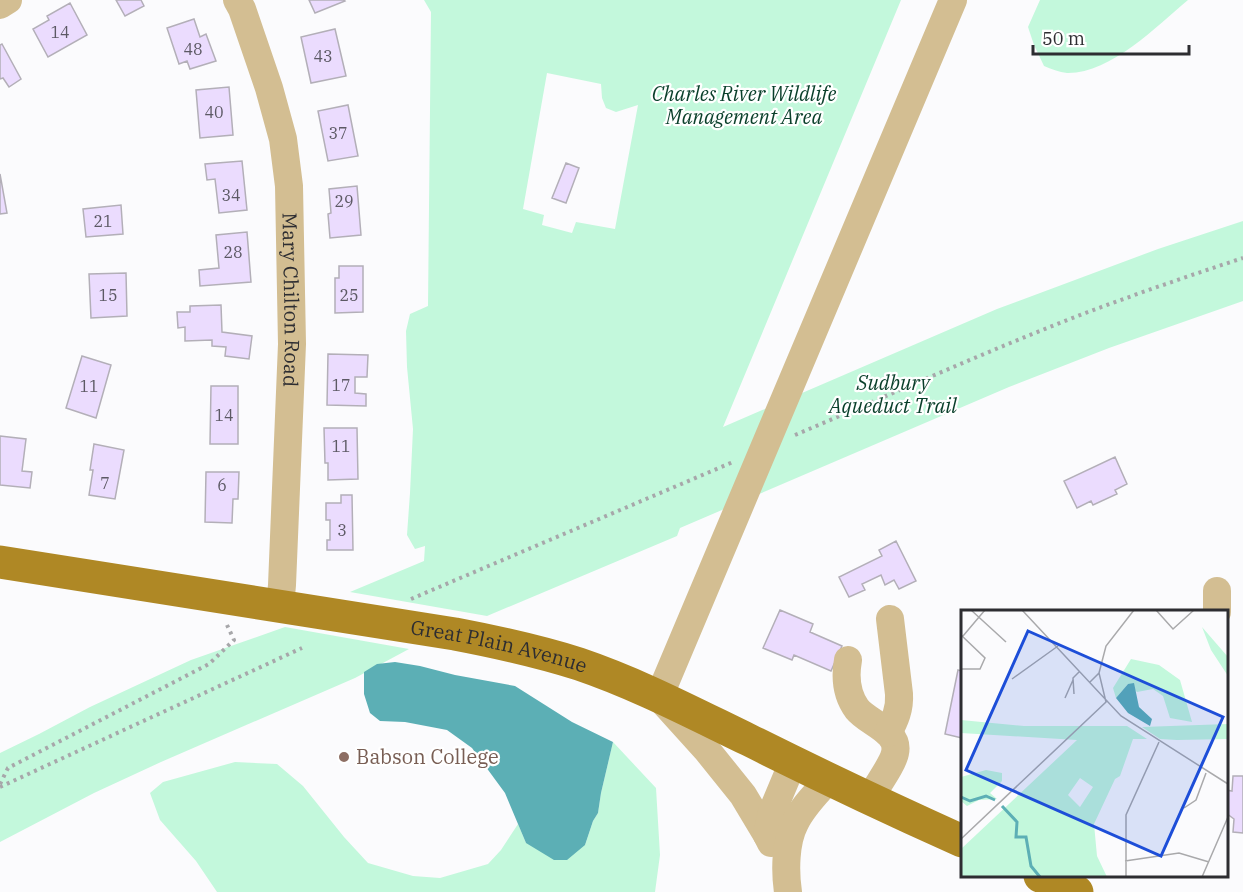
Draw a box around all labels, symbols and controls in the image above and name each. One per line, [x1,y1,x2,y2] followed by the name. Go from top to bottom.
[1033,18,1189,56] scale bar
[50,22,70,42] house number: 14
[1042,27,1085,50] text: 50 m
[183,39,203,59] house number: 48
[313,46,333,66] house number: 43
[652,80,836,130] park label: Charles River Wildlife Management Area
[204,102,224,122] house number: 40
[328,123,348,143] house number: 37
[221,185,241,205] house number: 34
[334,191,354,211] house number: 29
[93,211,113,231] house number: 21
[277,212,306,388] street label: Mary Chilton Road
[223,242,243,262] house number: 28
[98,285,118,305] house number: 15
[339,285,359,305] house number: 25
[827,369,957,419] park label: Sudbury Aqueduct Trail
[331,375,351,395] house number: 17
[79,376,99,396] house number: 11
[214,405,234,425] house number: 14
[331,436,351,456] house number: 11
[100,473,110,493] house number: 7
[217,475,227,495] house number: 6
[337,520,347,540] house number: 3
[961,610,1228,877] inset map
[409,613,591,679] street label: Great Plain Avenue
[356,743,499,770] place label: Babson College
[337,750,351,764] marker: Babson College

